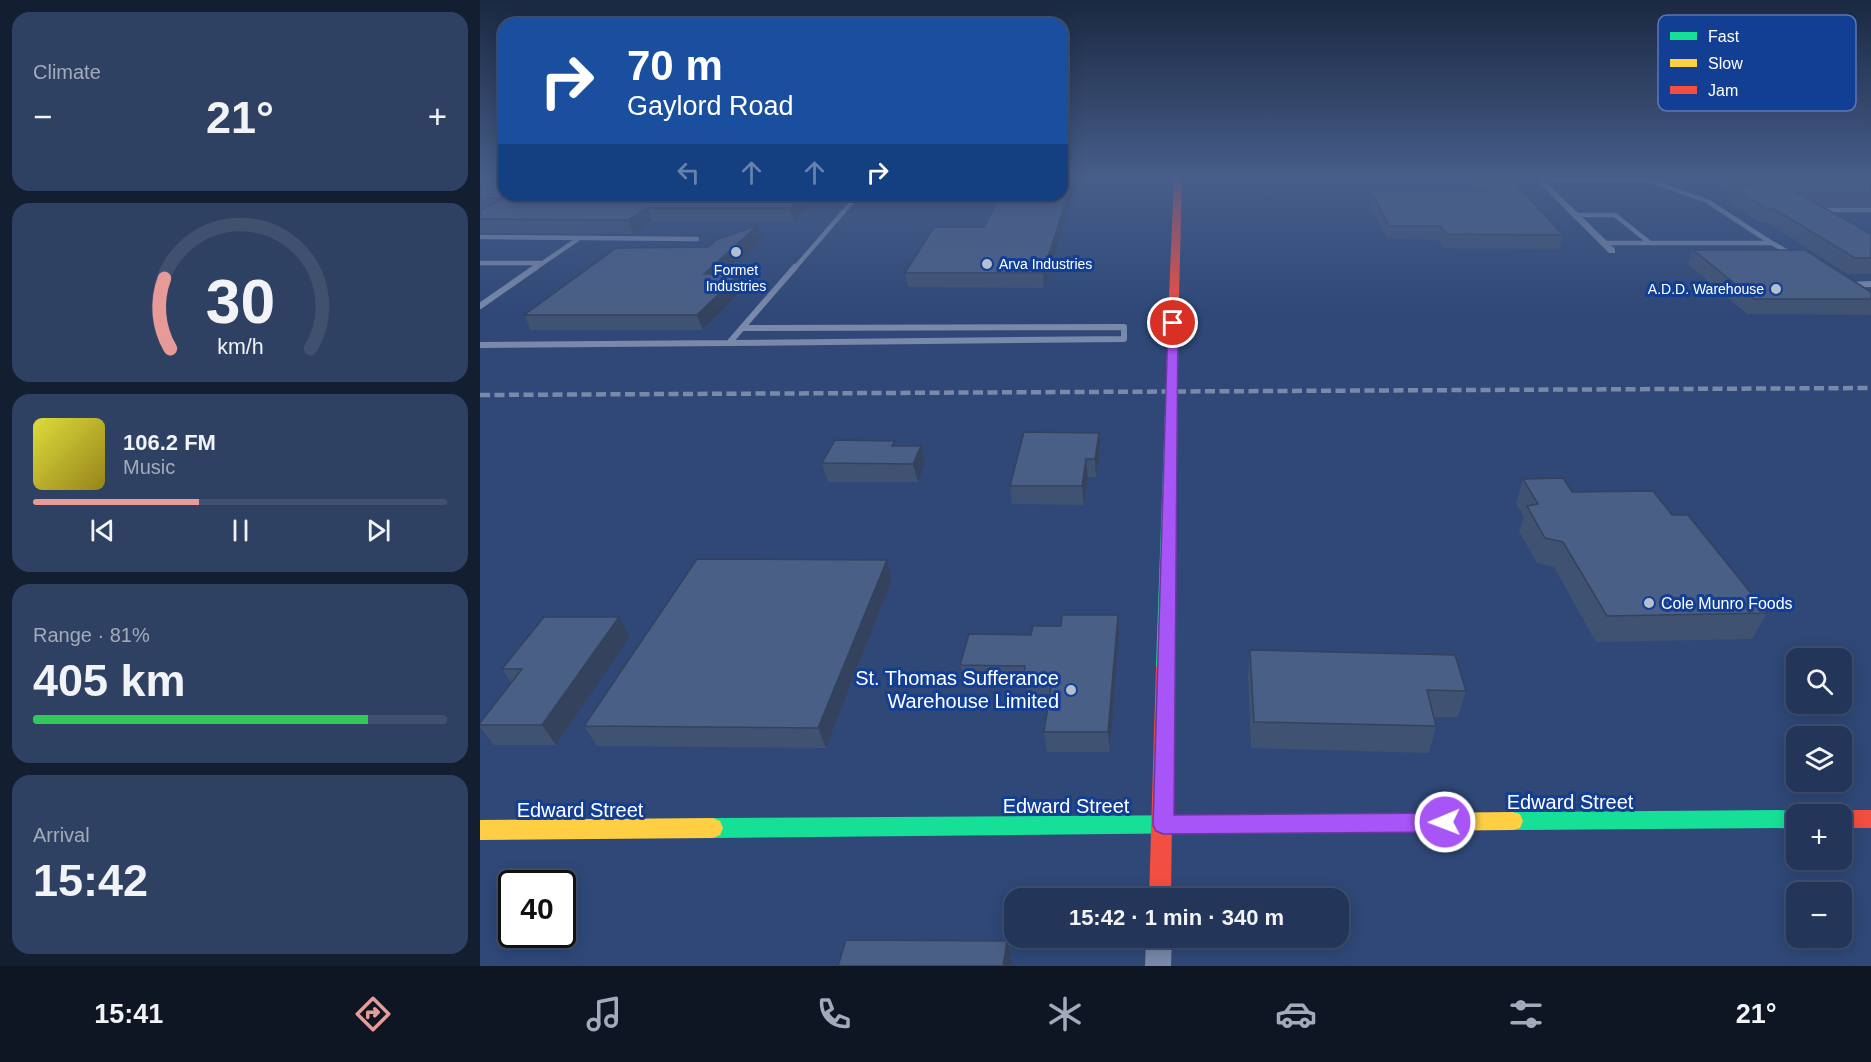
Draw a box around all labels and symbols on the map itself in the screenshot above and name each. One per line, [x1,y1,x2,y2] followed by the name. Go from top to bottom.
[1658,15,1856,111] legend
[1708,28,1740,45] text: Fast
[1708,55,1743,72] text: Slow
[1708,82,1738,99] text: Jam
[729,245,743,259] marker: Formet Industries
[999,256,1092,272] place label: Arva Industries
[980,257,994,271] marker: Arva Industries
[706,262,766,294] place label: Formet Industries
[1648,281,1764,297] place label: A.D.D. Warehouse
[1769,282,1783,296] marker: A.D.D. Warehouse
[1147,297,1198,348] pin
[1661,595,1793,612] place label: Cole Munro Foods
[1642,596,1656,610] marker: Cole Munro Foods
[855,667,1059,712] place label: St. Thomas Sufferance Warehouse Limited
[1064,683,1078,697] marker: St. Thomas Sufferance Warehouse Limited
[1413,790,1477,854] position arrow
[1507,791,1634,813] street label: Edward Street
[1003,795,1130,817] street label: Edward Street
[517,799,644,821] street label: Edward Street
[498,870,576,948] speed limit sign: 40

